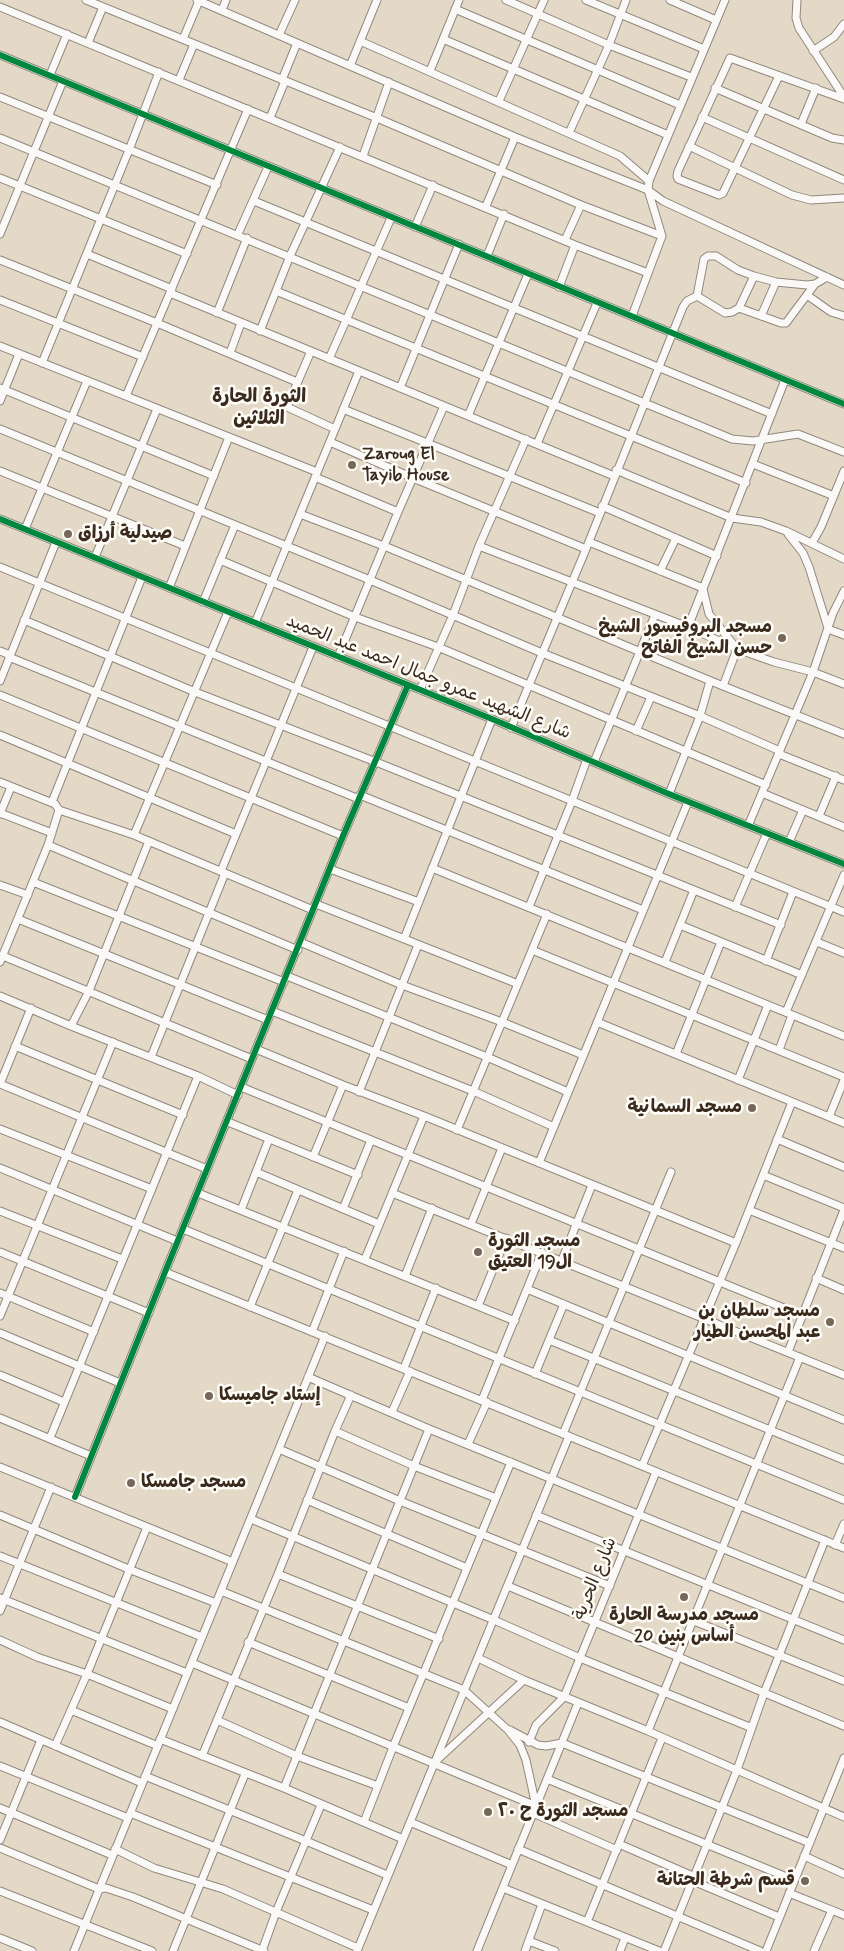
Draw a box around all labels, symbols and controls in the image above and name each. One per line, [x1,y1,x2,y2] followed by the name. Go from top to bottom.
[212,387,306,431] district label: الثورة الحارة الثلاثين
[362,444,450,486] place label: Zaroug El Tayib House
[346,459,358,471] marker: Zaroug El Tayib House
[78,523,172,545] place label: صيدلية أرزاق
[62,528,74,540] marker: صيدلية أرزاق
[283,611,573,745] street label: شارع الشهيد عمرو جمال احمد عبد الحميد
[598,617,772,660] place label: مسجد البروفيسور الشيخ حسن الشيخ الفاتح
[776,632,788,644] marker: مسجد البروفيسور الشيخ حسن الشيخ الفاتح
[627,1097,742,1119] place label: مسجد السمانية
[746,1102,758,1114] marker: مسجد السمانية
[488,1231,580,1274] place label: مسجد الثورة ال19 العتيق
[472,1246,484,1258] marker: مسجد الثورة ال19 العتيق
[694,1301,820,1344] place label: مسجد سلطان بن عبد المحسن الطيار
[824,1316,836,1328] marker: مسجد سلطان بن عبد المحسن الطيار
[219,1385,320,1407] place label: إستاد جاميسكا
[203,1390,215,1402] marker: إستاد جاميسكا
[141,1472,246,1494] place label: مسجد جامسكا
[125,1477,137,1489] marker: مسجد جامسكا
[570,1534,622,1624] street label: شارع الحرية
[678,1591,690,1603] marker: مسجد مدرسة الحارة 20 أساس بنين
[609,1605,759,1648] place label: مسجد مدرسة الحارة 20 أساس بنين
[498,1801,628,1823] place label: مسجد الثورة ح ٢٠
[482,1806,494,1818] marker: مسجد الثورة ح ٢٠
[657,1870,795,1892] place label: قسم شرطة الحتانة
[799,1875,811,1887] marker: قسم شرطة الحتانة

